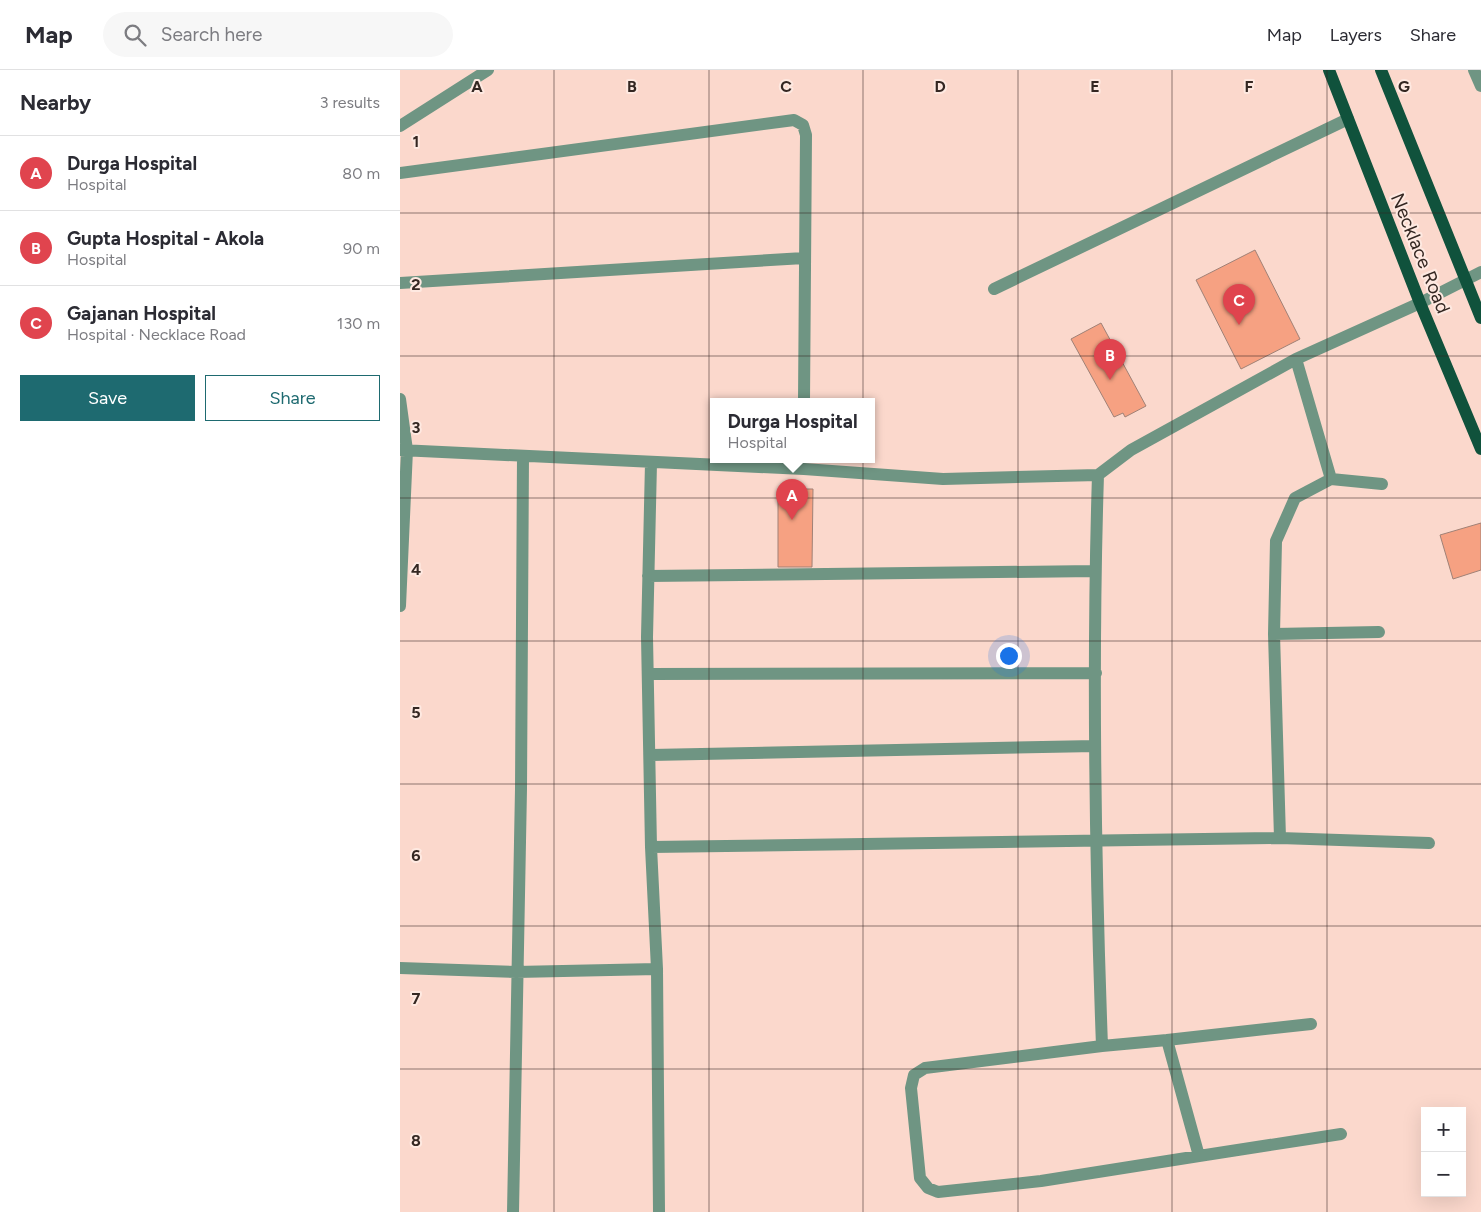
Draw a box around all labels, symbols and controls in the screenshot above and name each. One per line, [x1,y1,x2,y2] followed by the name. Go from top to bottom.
[103,12,453,57] search box
[25,20,73,49] text: Map
[121,21,149,49] icon: search
[161,23,262,46] text: Search here
[1267,24,1302,46] text: Map
[1330,24,1382,46] text: Layers
[1410,24,1456,46] text: Share
[471,77,483,96] text: A
[627,77,637,96] text: B
[780,77,792,96] text: C
[934,77,946,96] text: D
[1090,77,1100,96] text: E
[1245,77,1254,96] text: F
[1398,77,1410,96] text: G
[20,90,91,115] text: Nearby
[320,93,380,112] text: 3 results
[413,132,419,151] text: 1
[67,152,197,175] text: Durga Hospital
[30,164,42,183] text: A
[342,164,380,183] text: 80 m
[67,175,127,194] text: Hospital
[1386,190,1455,317] street label: Necklace Road
[67,227,264,250] text: Gupta Hospital - Akola
[31,239,41,258] text: B
[343,239,380,258] text: 90 m
[67,250,127,269] text: Hospital
[411,275,421,294] text: 2
[1223,284,1255,325] pin: C
[67,302,216,325] text: Gajanan Hospital
[30,314,42,333] text: C
[337,314,380,333] text: 130 m
[67,325,246,344] text: Hospital · Necklace Road
[1094,339,1126,380] pin: B
[20,375,195,421] button: Save
[205,375,380,421] button: Share
[710,398,875,463] popup
[727,410,858,433] text: Durga Hospital
[412,418,421,437] text: 3
[727,433,787,452] text: Hospital
[776,479,808,520] pin: A
[411,560,421,579] text: 4
[996,643,1022,669] your location
[411,703,421,722] text: 5
[411,846,421,865] text: 6
[412,989,421,1008] text: 7
[1421,1107,1466,1197] map controls
[1421,1107,1466,1152] button: +
[411,1131,421,1150] text: 8
[1421,1152,1466,1197] button: −

